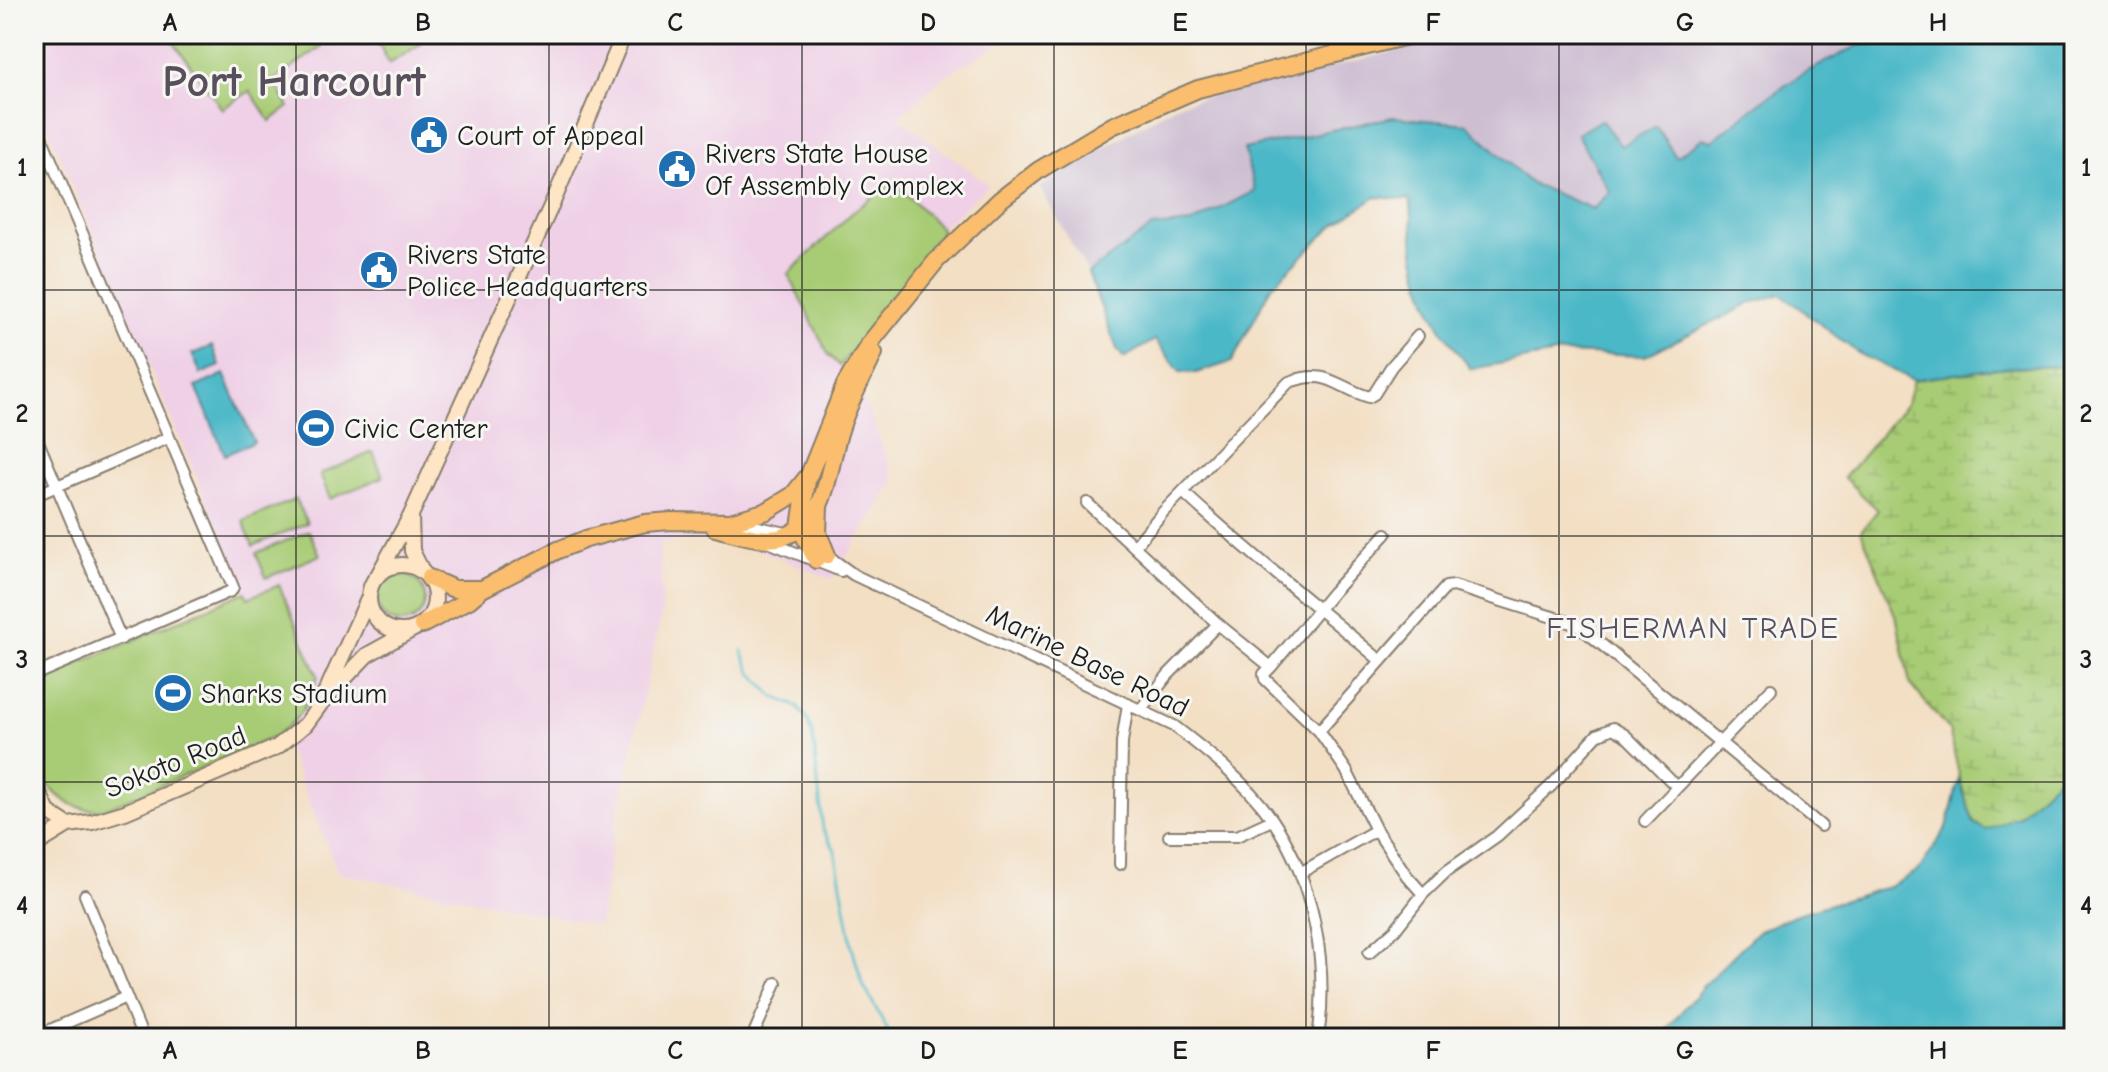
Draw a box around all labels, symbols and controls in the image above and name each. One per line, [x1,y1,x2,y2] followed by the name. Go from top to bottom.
[163,8,178,38] text: A
[415,8,431,38] text: B
[667,8,683,38] text: C
[920,8,936,38] text: D
[1172,8,1188,38] text: E
[1425,8,1441,38] text: F
[1676,8,1694,38] text: G
[1929,8,1947,38] text: H
[162,56,426,107] district label: Port Harcourt
[408,114,450,156] public building icon: Court of Appeal
[457,120,644,152] place label: Court of Appeal
[705,138,964,202] place label: Rivers State House Of Assembly Complex
[656,148,698,190] public building icon: Rivers State House Of Assembly Complex
[17,153,27,183] text: 1
[2081,153,2091,183] text: 1
[407,239,648,303] place label: Rivers State Police Headquarters
[358,249,400,291] public building icon: Rivers State Police Headquarters
[16,399,28,429] text: 2
[2080,399,2092,429] text: 2
[295,407,337,449] sports icon: Civic Center
[344,413,488,445] place label: Civic Center
[981,598,1194,724] street label: Marine Base Road
[1546,611,1840,646] district label: FISHERMAN TRADE
[16,645,28,675] text: 3
[2080,645,2092,675] text: 3
[152,672,194,714] sports icon: Sharks Stadium
[201,678,387,710] place label: Sharks Stadium
[100,719,251,805] street label: Sokoto Road
[16,891,28,921] text: 4
[2080,891,2092,921] text: 4
[163,1036,178,1066] text: A
[415,1036,431,1066] text: B
[667,1036,683,1066] text: C
[920,1036,936,1066] text: D
[1172,1036,1188,1066] text: E
[1425,1036,1441,1066] text: F
[1676,1036,1694,1066] text: G
[1929,1036,1947,1066] text: H

